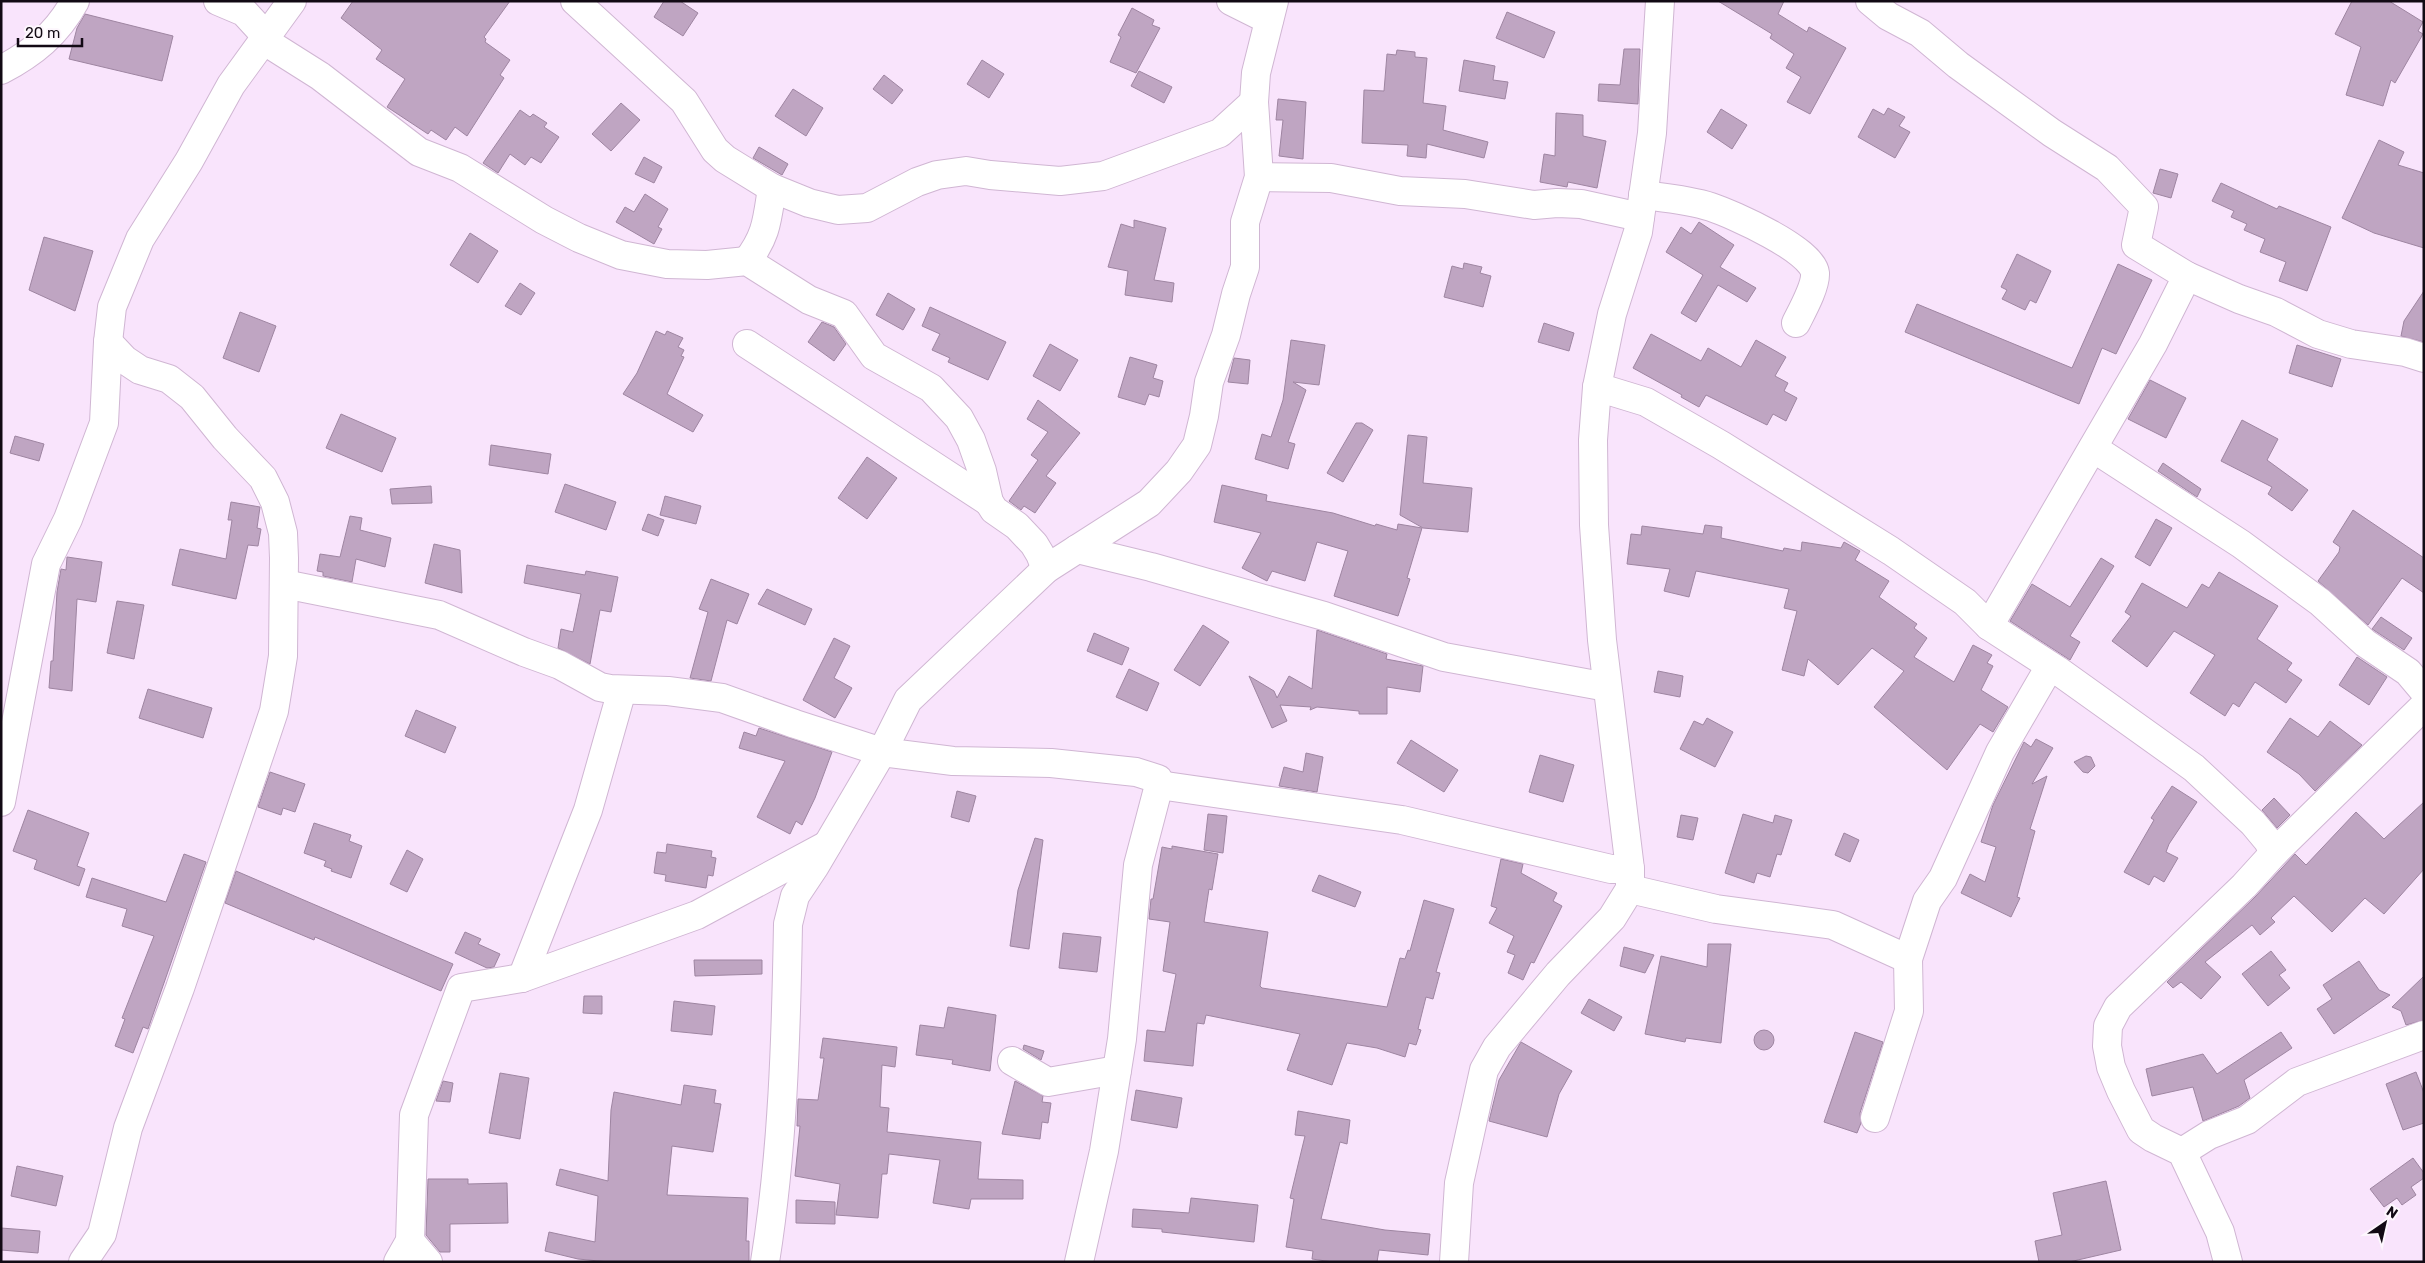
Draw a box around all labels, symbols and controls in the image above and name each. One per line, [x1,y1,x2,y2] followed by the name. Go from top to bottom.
[18,15,81,47] scale bar
[25,24,60,42] text: 20 m
[2360,1198,2410,1248] north arrow
[2383,1203,2401,1223] text: N

